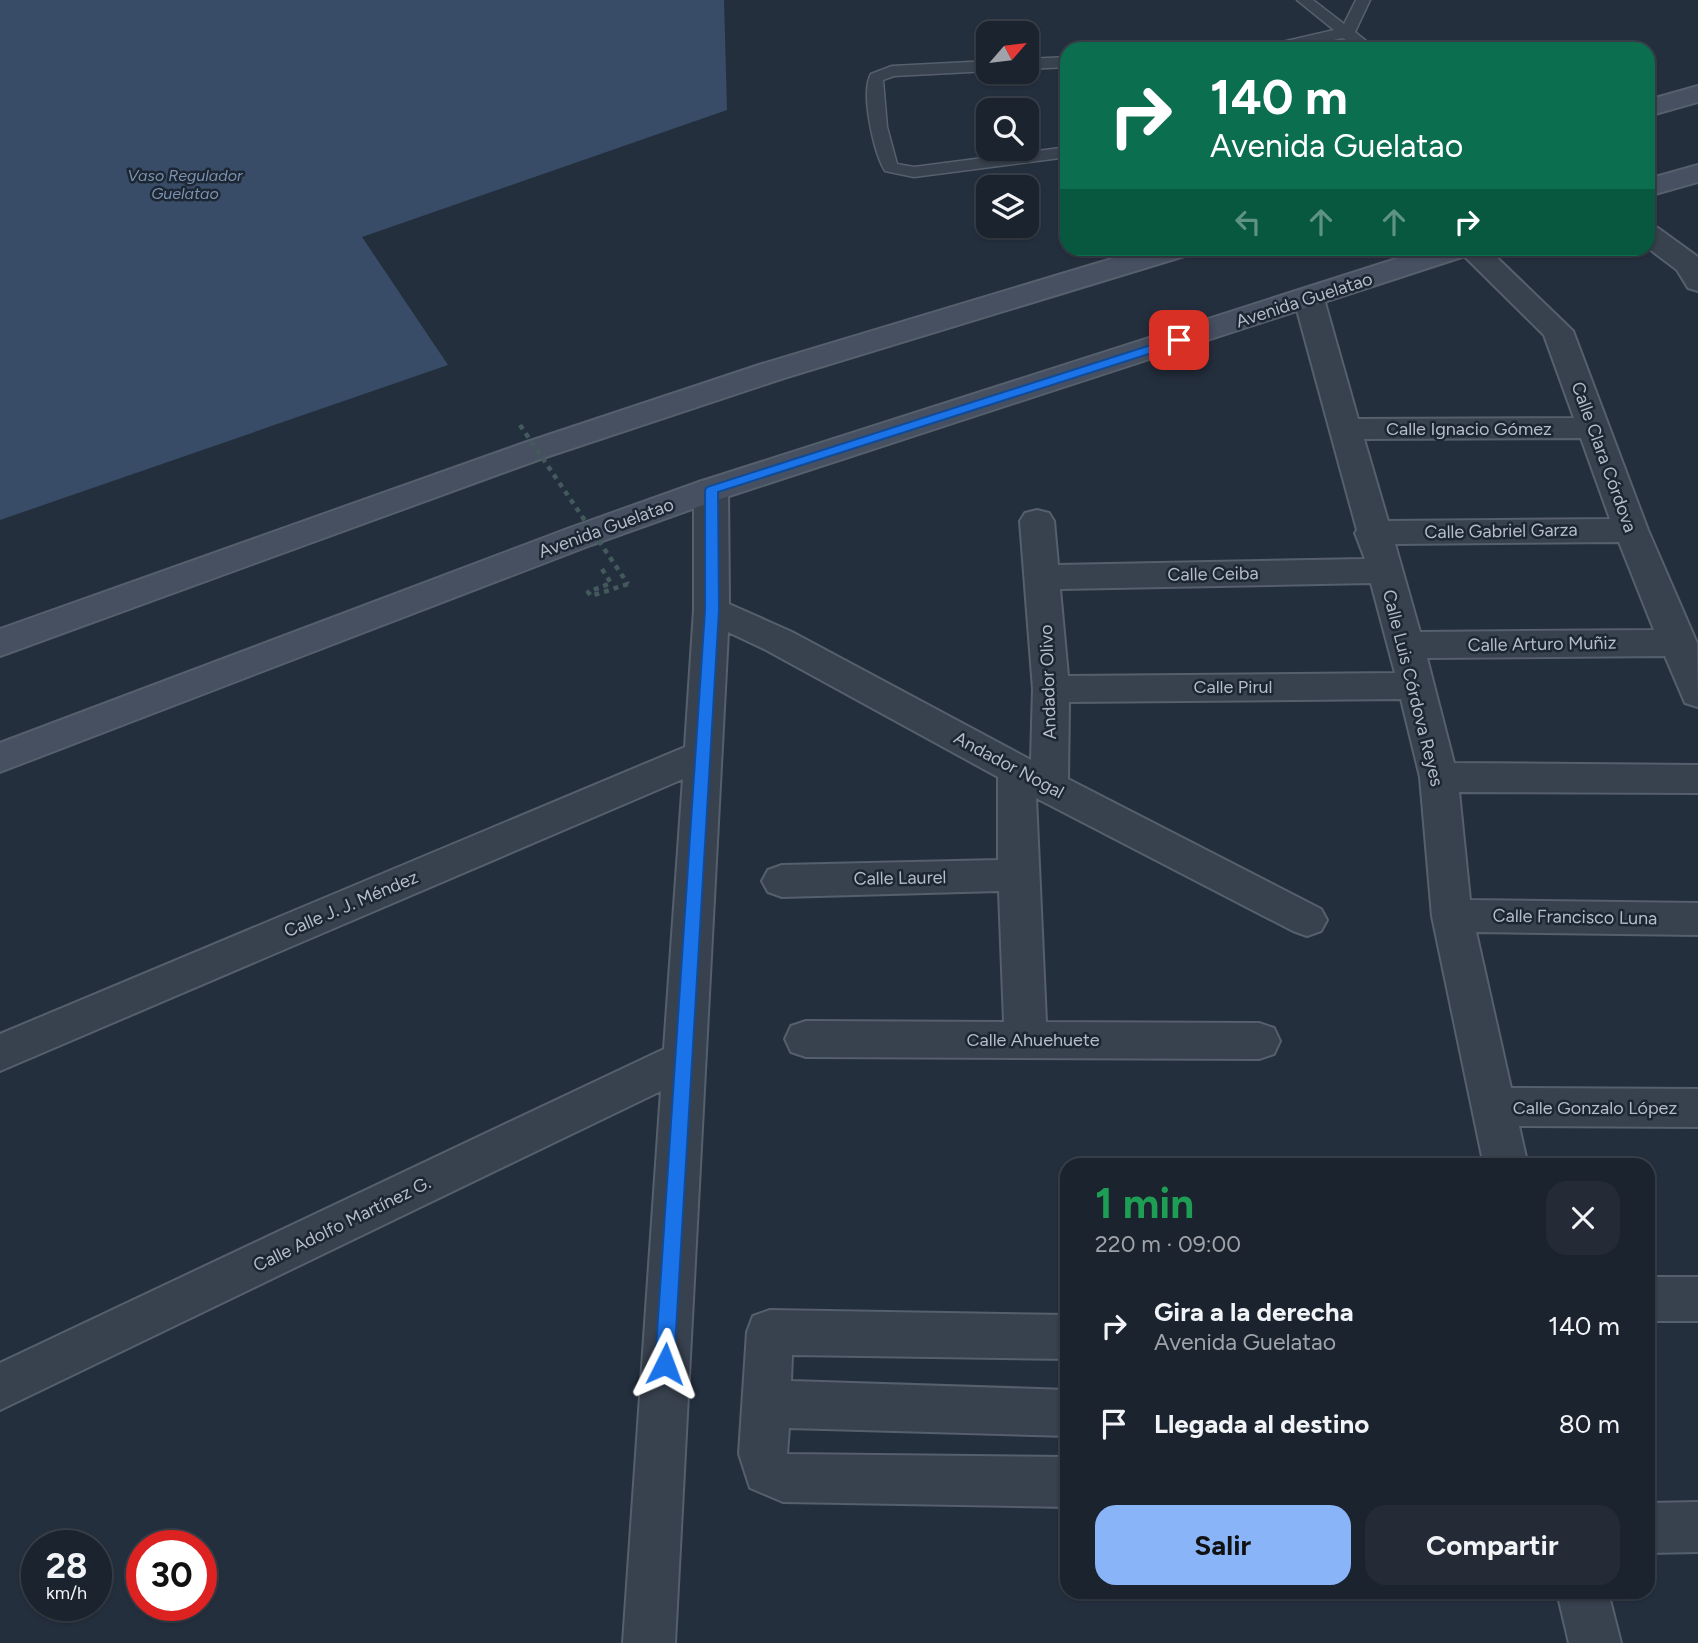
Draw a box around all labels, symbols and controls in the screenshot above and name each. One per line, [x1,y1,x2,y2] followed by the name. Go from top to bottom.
[976,21,1040,84] north arrow
[976,21,1039,238] map controls
[1210,67,1348,126] text: 140 m
[1095,70,1186,161] icon: right
[976,98,1039,161] button: search
[1210,127,1463,165] text: Avenida Guelatao
[128,166,243,203] water label: Vaso Regulador Guelatao
[976,175,1039,238] button: layers
[1229,203,1267,241] icon: left
[1302,203,1340,241] icon: ahead
[1375,203,1413,241] icon: ahead
[1448,203,1486,241] icon: right
[1233,268,1375,332] street label: Avenida Guelatao
[1149,310,1209,370] pin
[1160,321,1198,359] icon: arrive
[1567,379,1641,535] street label: Calle Clara Córdova
[1386,418,1552,440] street label: Calle Ignacio Gómez
[535,493,677,563] street label: Avenida Guelatao
[1424,519,1578,543] street label: Calle Gabriel Garza
[1167,562,1259,586] street label: Calle Ceiba
[1378,587,1448,789] street label: Calle Luis Córdova Reyes
[1035,624,1061,740] street label: Andador Olivo
[1467,632,1617,656] street label: Calle Arturo Muñiz
[1193,676,1273,698] street label: Calle Pirul
[950,727,1068,803] street label: Andador Nogal
[281,866,422,942] street label: Calle J. J. Méndez
[853,866,947,890] street label: Calle Laurel
[1492,905,1658,929] street label: Calle Francisco Luna
[967,1029,1100,1051] street label: Calle Ahuehuete
[1513,1097,1677,1119] street label: Calle Gonzalo López
[250,1171,434,1277] street label: Calle Adolfo Martínez G.
[1095,1178,1194,1229] text: 1 min
[1546,1181,1620,1255] button: close
[1095,1230,1241,1258] text: 220 m · 09:00
[1154,1296,1354,1328] text: Gira a la derecha
[1095,1307,1133,1345] icon: right
[1548,1310,1620,1342] text: 140 m
[628,1327,702,1401] position arrow
[1154,1328,1336,1356] text: Avenida Guelatao
[1095,1405,1133,1443] icon: arrive
[1154,1408,1369,1440] text: Llegada al destino
[1559,1408,1620,1440] text: 80 m
[1095,1505,1351,1585] button: Salir
[1365,1505,1620,1585] button: Compartir
[126,1530,217,1621] speed limit sign: 30
[46,1545,87,1587] text: 28
[46,1582,87,1604] text: km/h

